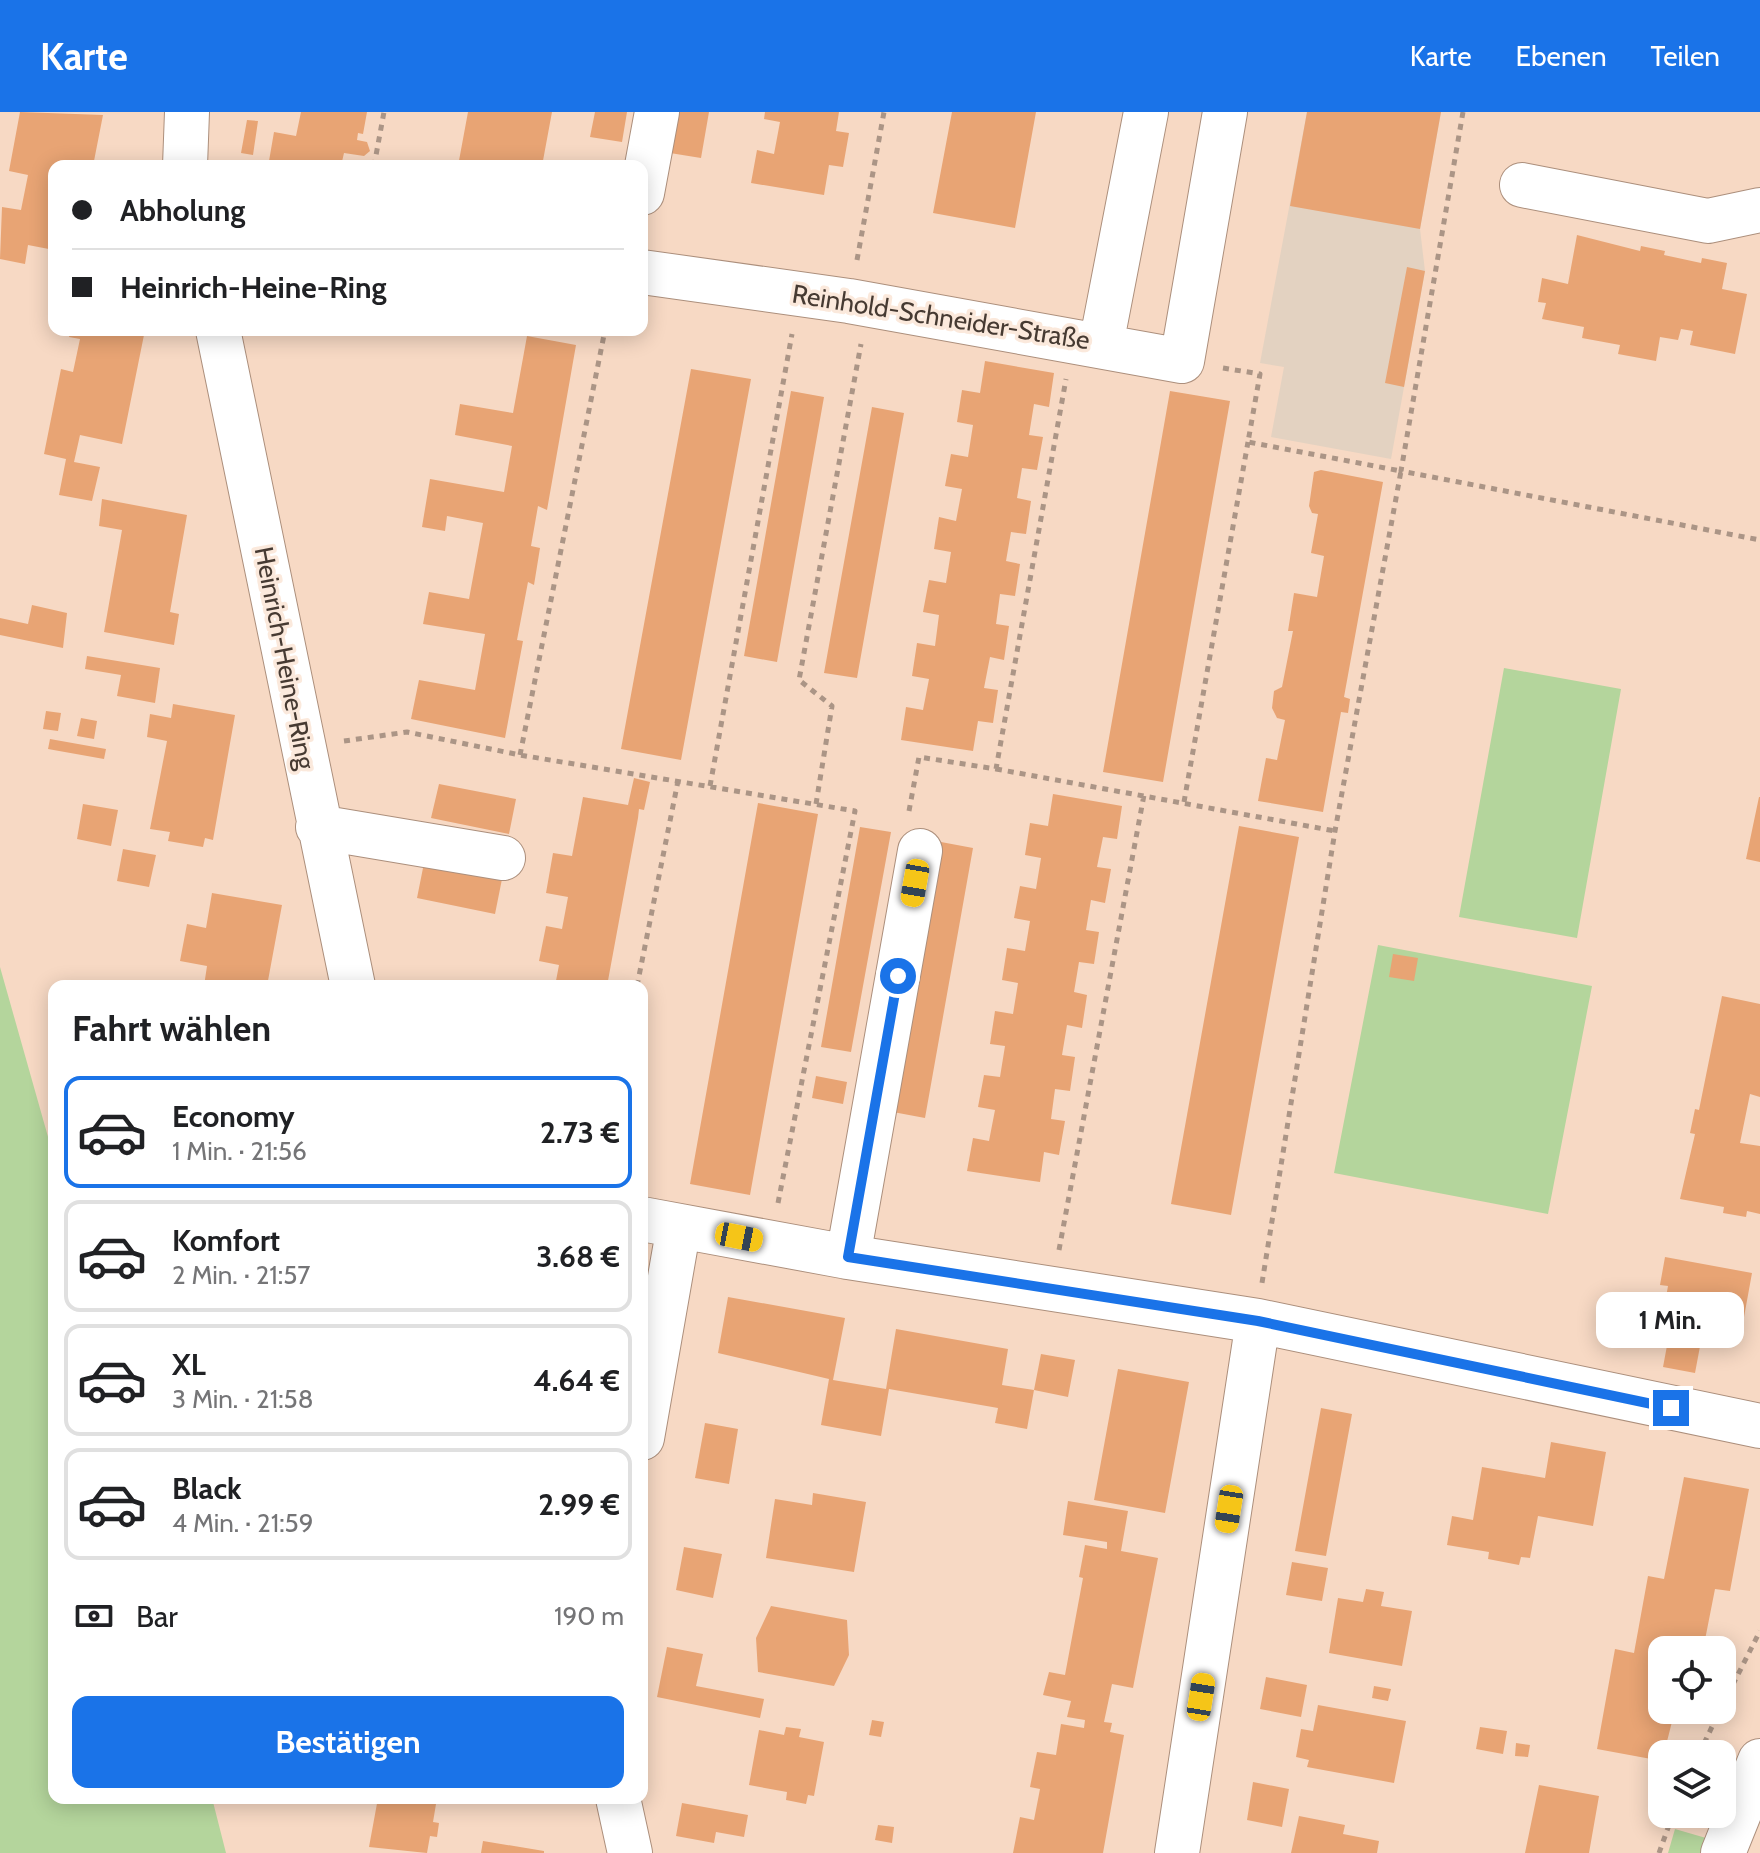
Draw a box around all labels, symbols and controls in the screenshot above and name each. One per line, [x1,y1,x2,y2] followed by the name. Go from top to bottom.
[40,33,128,80] text: Karte
[1410,39,1472,73] text: Karte
[1516,39,1607,73] text: Ebenen
[1651,39,1720,73] text: Teilen
[120,192,245,229] text: Abholung
[120,269,387,306] text: Heinrich-Heine-Ring
[790,278,1092,356] street label: Reinhold-Schneider-Straße
[248,544,322,773] street label: Heinrich-Heine-Ring
[899,857,931,909] car
[880,958,916,994] route start
[72,1006,271,1050] text: Fahrt wählen
[76,1096,148,1168] icon: car
[172,1098,295,1135] text: Economy
[540,1114,620,1151] text: 2.73 €
[172,1135,307,1167] text: 1 Min. · 21:56
[76,1220,148,1292] icon: car
[713,1221,765,1253] car
[172,1222,280,1259] text: Komfort
[536,1238,620,1275] text: 3.68 €
[172,1259,310,1291] text: 2 Min. · 21:57
[1597,1292,1745,1348] callout: 1 Min.
[1638,1304,1702,1336] text: 1 Min.
[76,1344,148,1416] icon: car
[172,1346,206,1383] text: XL
[533,1362,620,1399] text: 4.64 €
[172,1383,313,1415] text: 3 Min. · 21:58
[1653,1390,1689,1426] route end
[76,1468,148,1540] icon: car
[172,1470,242,1507] text: Black
[1213,1483,1245,1535] car
[538,1486,620,1523] text: 2.99 €
[172,1507,313,1539] text: 4 Min. · 21:59
[72,1594,116,1638] icon: cash
[136,1598,178,1635] text: Bar
[554,1600,624,1632] text: 190 m
[1648,1636,1736,1828] map controls
[1648,1636,1736,1724] button: locate
[1185,1671,1217,1723] car
[72,1696,624,1788] button: Bestätigen
[1648,1740,1736,1828] button: layers

